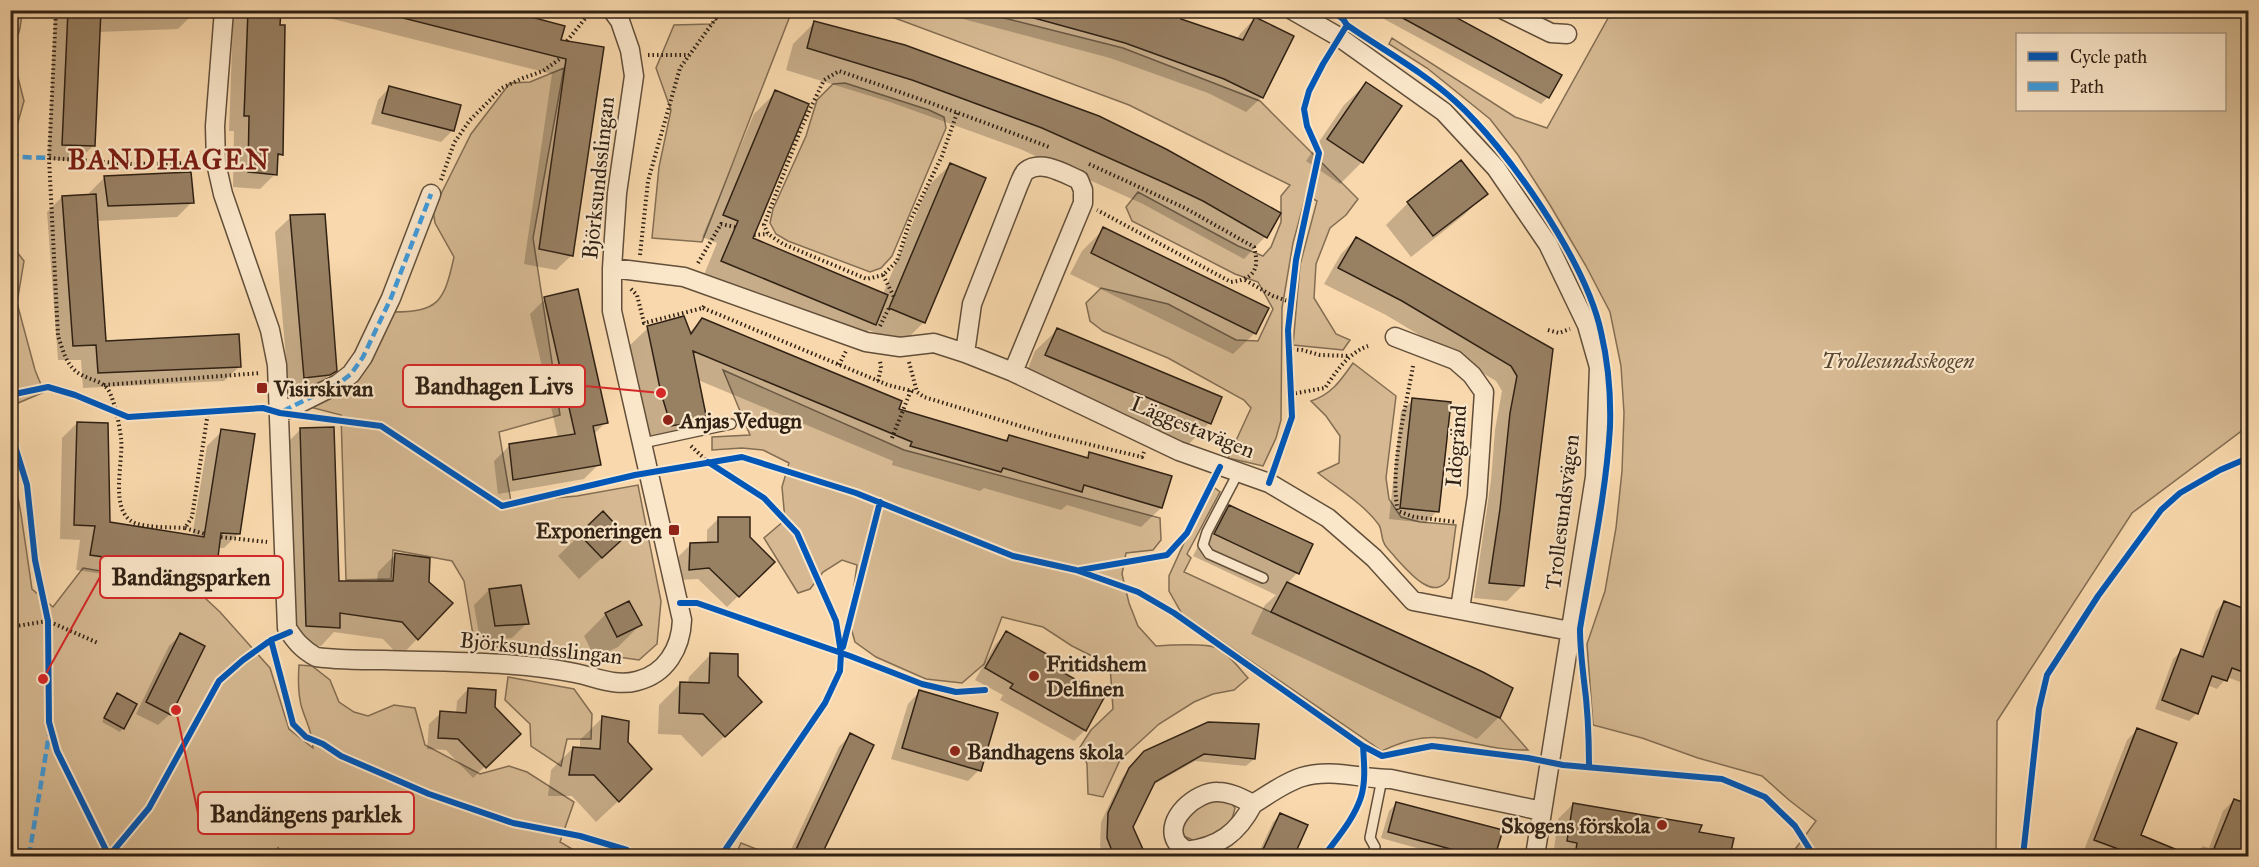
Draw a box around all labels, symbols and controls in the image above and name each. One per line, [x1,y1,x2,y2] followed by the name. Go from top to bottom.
[2016,33,2226,111] legend
[2070,46,2147,68] text: Cycle path
[2070,76,2104,98] text: Path
[576,95,620,261] street label: Björksundsslingan
[67,142,271,177] district label: BANDHAGEN
[1822,347,1975,374] park label: Trollesundsskogen
[403,365,585,407] callout: Bandhagen Livs
[415,371,573,401] text: Bandhagen Livs
[273,375,373,402] place label: Visirskivan
[255,381,269,395] marker: Visirskivan
[1127,390,1259,464] street label: Läggestavägen
[1440,404,1472,488] street label: Idögränd
[678,407,802,434] place label: Anjas Vedugn
[661,413,675,427] marker: Anjas Vedugn
[1539,433,1585,591] street label: Trollesundsvägen
[536,517,662,544] place label: Exponeringen
[667,523,681,537] marker: Exponeringen
[100,556,283,598] callout: Bandängsparken
[112,562,271,592] text: Bandängsparken
[458,626,624,670] street label: Björksundsslingan
[1046,650,1147,702] place label: Fritidshem Delfinen
[1027,669,1041,683] marker: Fritidshem Delfinen
[967,738,1124,765] place label: Bandhagens skola
[948,744,962,758] marker: Bandhagens skola
[198,792,414,834] callout: Bandängens parklek
[210,799,403,829] text: Bandängens parklek
[1501,812,1651,839] place label: Skogens förskola
[1655,818,1669,832] marker: Skogens förskola

